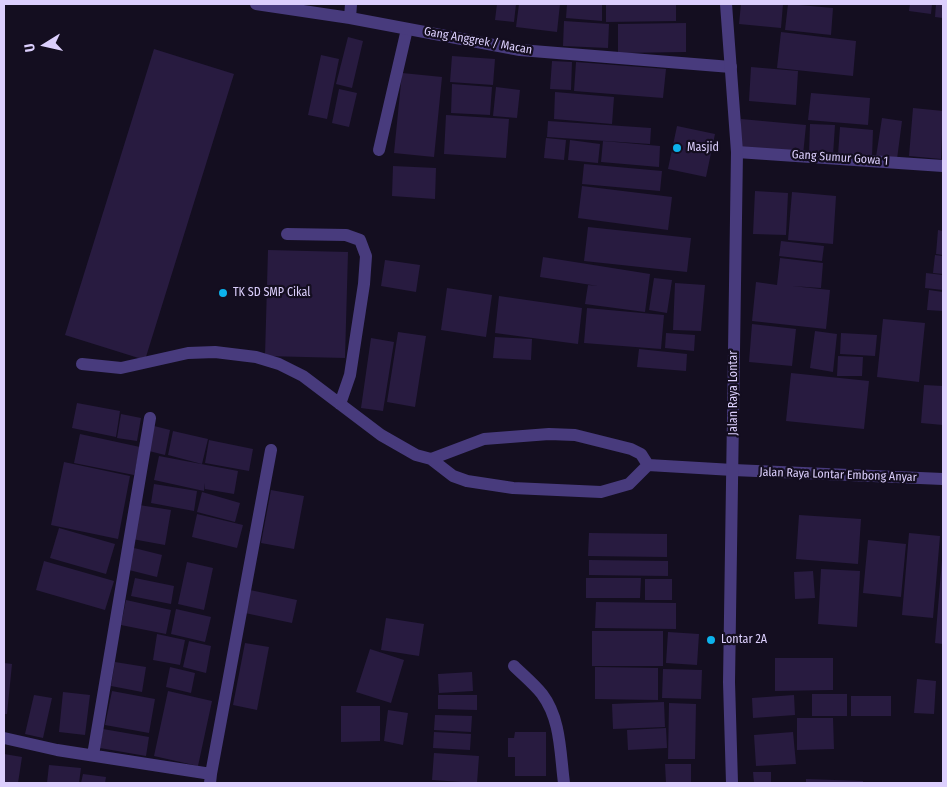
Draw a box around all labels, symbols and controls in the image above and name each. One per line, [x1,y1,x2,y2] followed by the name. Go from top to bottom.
[20,20,70,70] north arrow
[423,24,533,58] street label: Gang Anggrek / Macan
[21,42,39,53] text: U
[687,141,719,155] place label: Masjid
[671,142,683,154] marker: Masjid
[791,147,889,169] street label: Gang Sumur Gowa 1
[233,286,310,300] place label: TK SD SMP Cikal
[217,287,229,299] marker: TK SD SMP Cikal
[727,351,741,435] street label: Jalan Raya Lontar
[759,465,917,485] street label: Jalan Raya Lontar Embong Anyar
[721,633,767,647] place label: Lontar 2A
[705,634,717,646] marker: Lontar 2A

